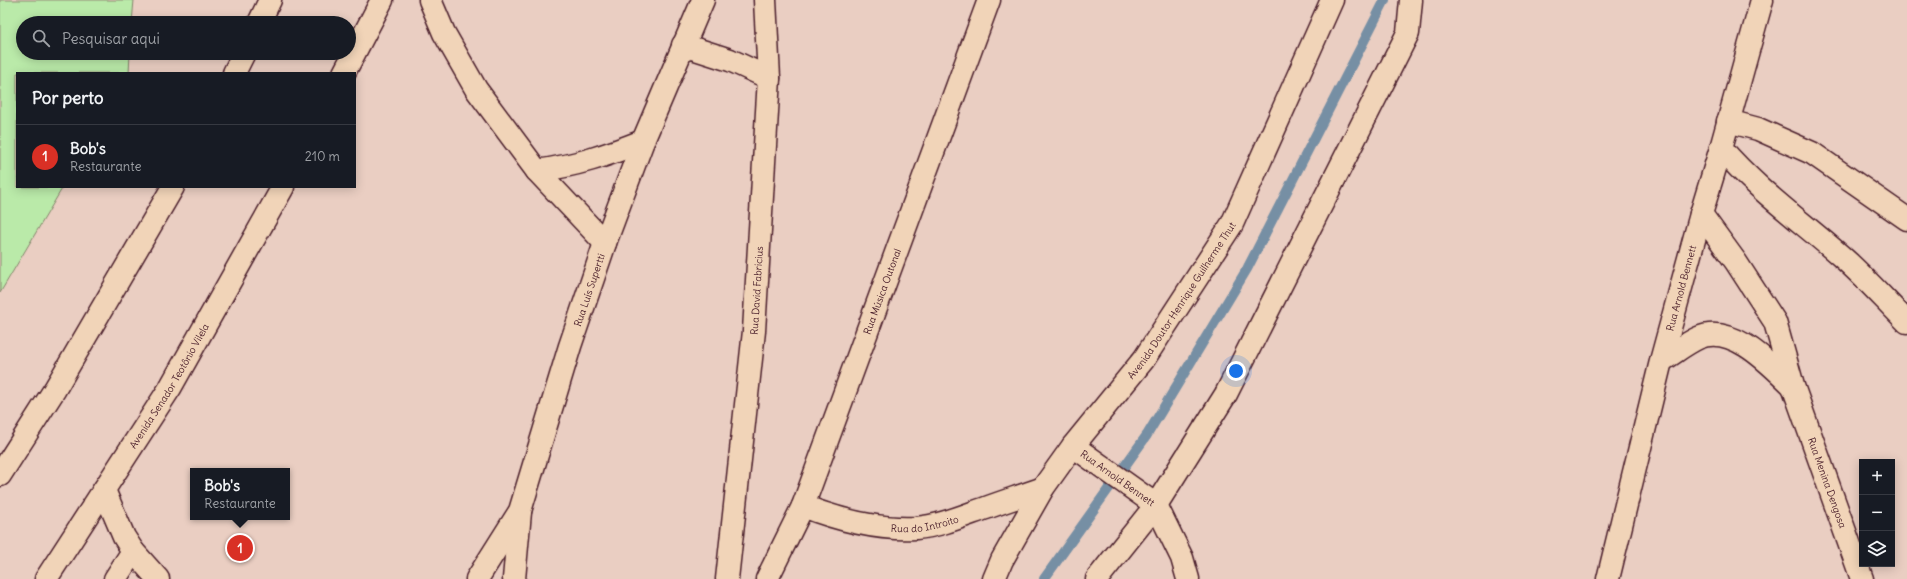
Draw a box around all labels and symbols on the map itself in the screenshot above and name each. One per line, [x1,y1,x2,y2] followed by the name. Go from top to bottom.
[1125,219,1239,382] street label: Avenida Doutor Henrique Guilherme Thut
[1663,243,1699,332] street label: Rua Arnold Bennett
[748,245,766,336] street label: Rua David Fabricius
[861,247,904,336] street label: Rua Música Outonal
[571,252,608,328] street label: Rua Luís Supertti
[127,321,212,451] street label: Avenida Senador Teotônio Vilela
[1226,361,1246,381] your location
[1805,436,1849,530] street label: Rua Menina Dengosa
[1078,447,1158,510] street label: Rua Arnold Bennett
[890,512,961,535] street label: Rua do Introito
[227,533,253,563] pin: 1

